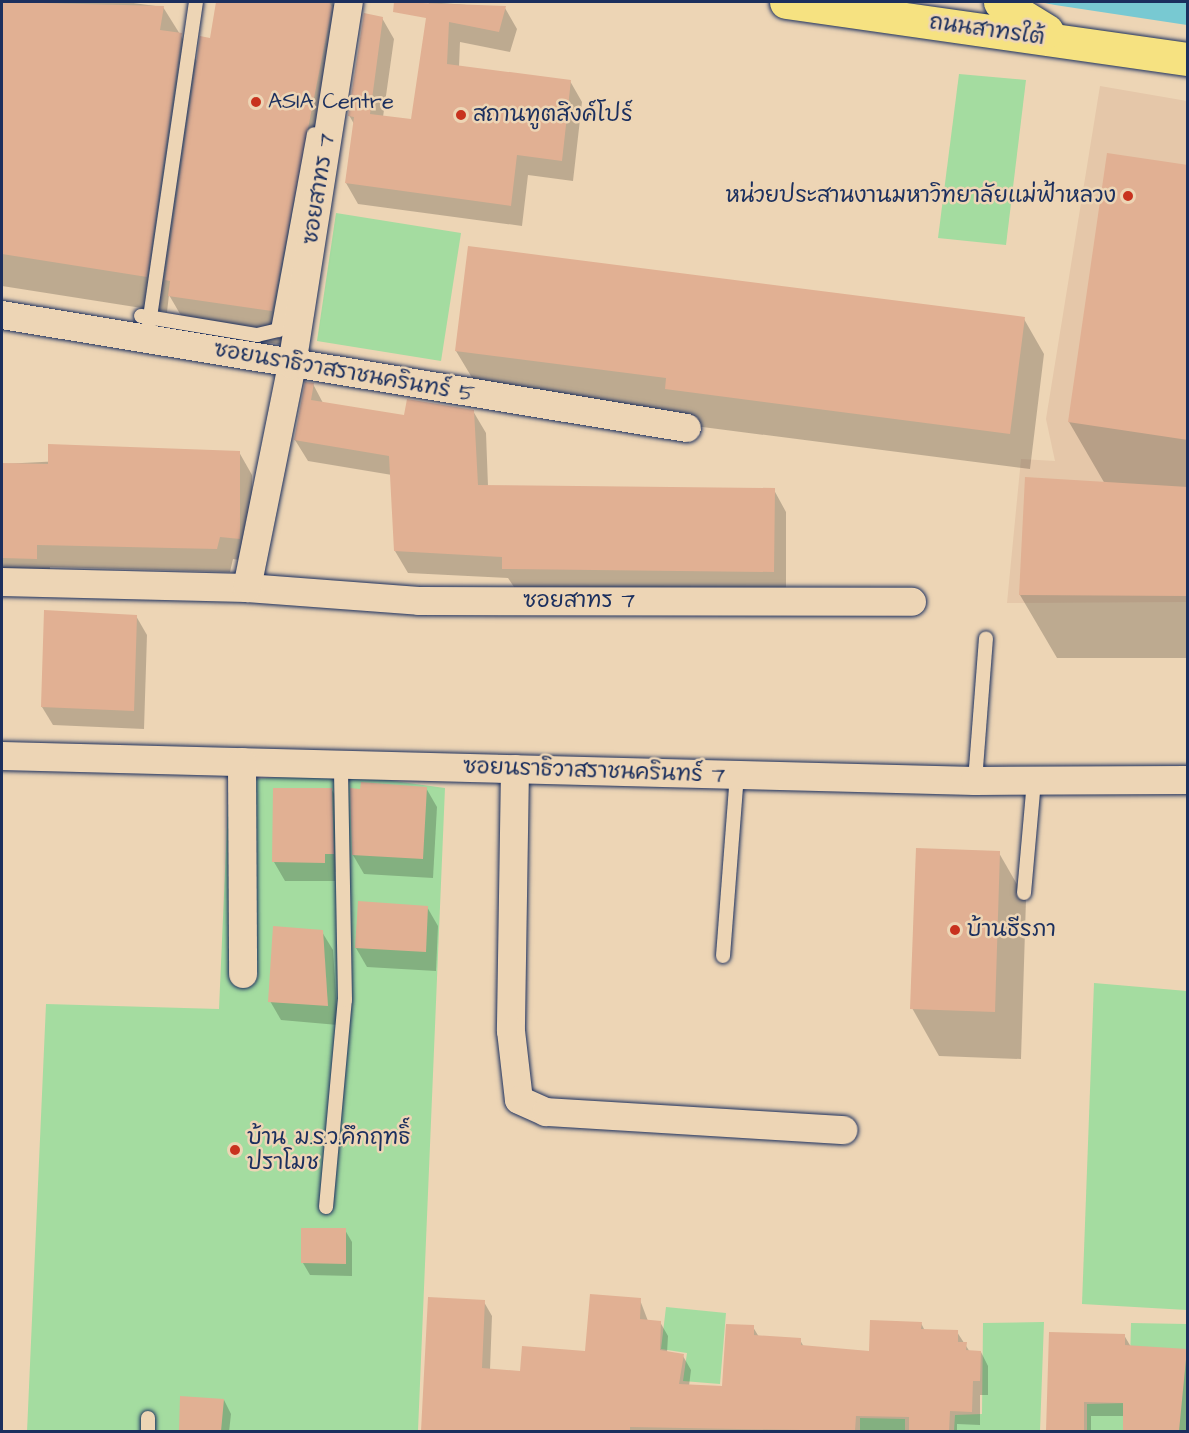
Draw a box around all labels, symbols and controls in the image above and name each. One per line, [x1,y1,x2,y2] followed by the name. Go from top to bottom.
[928,9,1046,51] street label: ถนนสาทรใต้
[268,89,394,115] place label: ASIA Centre
[249,95,263,109] marker: ASIA Centre
[473,102,633,128] place label: สถานทูตสิงค์โปร์
[454,108,468,122] marker: สถานทูตสิงค์โปร์
[297,132,341,246] street label: ซอยสาทร 7
[726,183,1116,209] place label: หน่วยประสานงานมหาวิทยาลัยแม่ฟ้าหลวง
[1121,189,1135,203] marker: หน่วยประสานงานมหาวิทยาลัยแม่ฟ้าหลวง
[212,336,476,408] street label: ซอยนราธิวาสราชนครินทร์ 5
[523,588,635,614] street label: ซอยสาทร 7
[462,753,726,789] street label: ซอยนราธิวาสราชนครินทร์ 7
[967,917,1056,943] place label: บ้านธีรภา
[948,923,962,937] marker: บ้านธีรภา
[247,1124,411,1176] place label: บ้าน ม.ร.ว.คึกฤทธิ์ ปราโมช
[228,1143,242,1157] marker: บ้าน ม.ร.ว.คึกฤทธิ์ ปราโมช

